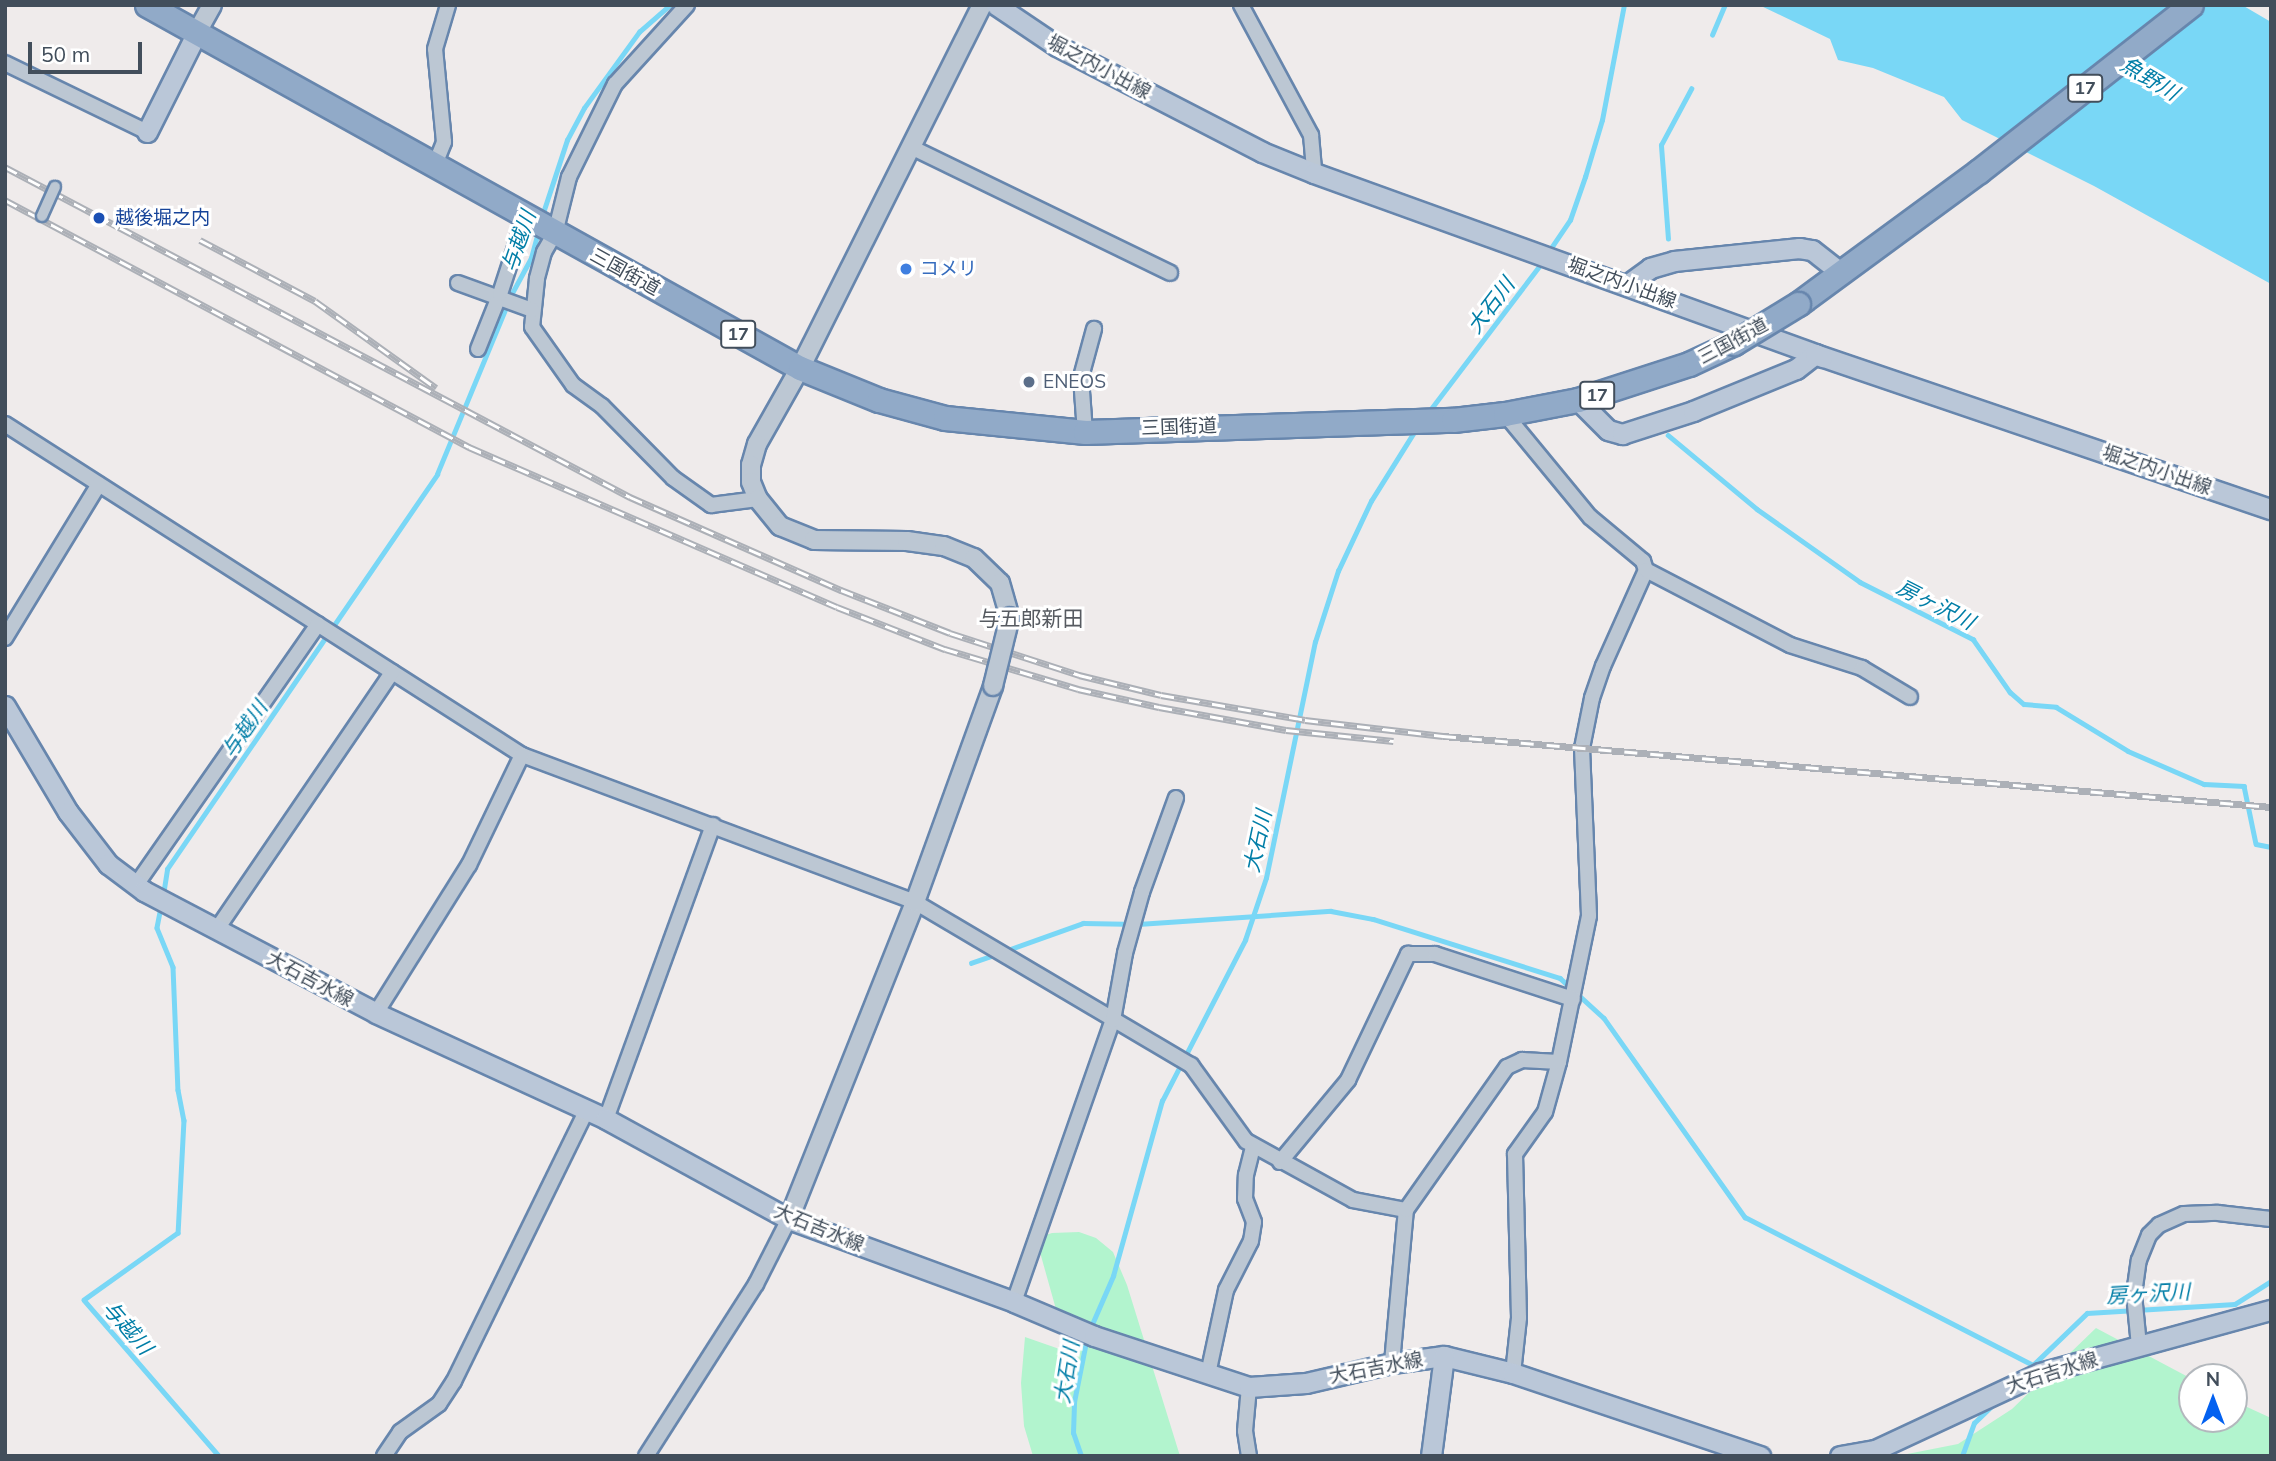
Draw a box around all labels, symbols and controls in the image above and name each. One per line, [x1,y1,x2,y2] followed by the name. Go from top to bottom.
[32,28,145,72] scale bar
[1043,30,1155,104] street label: 堀之内小出線
[41,41,90,67] text: 50 m
[2117,51,2183,105] water label: 魚野川
[2066,74,2104,102] road number: 17
[115,207,210,229] place label: 越後堀之内
[496,207,540,275] water label: 与越川
[89,208,109,228] marker: 越後堀之内
[586,244,664,300] street label: 三国街道
[1565,253,1679,313] street label: 堀之内小出線
[920,258,977,280] place label: コメリ
[898,261,914,277] marker: コメリ
[1461,272,1519,338] water label: 大石川
[1694,313,1772,369] street label: 三国街道
[719,320,757,348] road number: 17
[1043,371,1106,393] place label: ENEOS
[1021,374,1037,390] marker: ENEOS
[1578,380,1616,410] road number: 17
[1141,414,1217,440] street label: 三国街道
[2099,441,2215,499] street label: 堀之内小出線
[1893,574,1979,634] water label: 房ヶ沢川
[979,605,1083,631] district label: 与五郎新田
[216,696,272,762] water label: 与越川
[1238,808,1276,874] water label: 大石川
[263,947,357,1011] street label: 大石吉水線
[771,1200,867,1256] street label: 大石吉水線
[2105,1278,2191,1308] water label: 房ヶ沢川
[98,1295,158,1359] water label: 与越川
[1049,1339,1083,1405] water label: 大石川
[2003,1347,2101,1399] street label: 大石吉水線
[1327,1348,1425,1388] street label: 大石吉水線
[2178,1363,2248,1433] north arrow
[2206,1367,2220,1391] text: N

